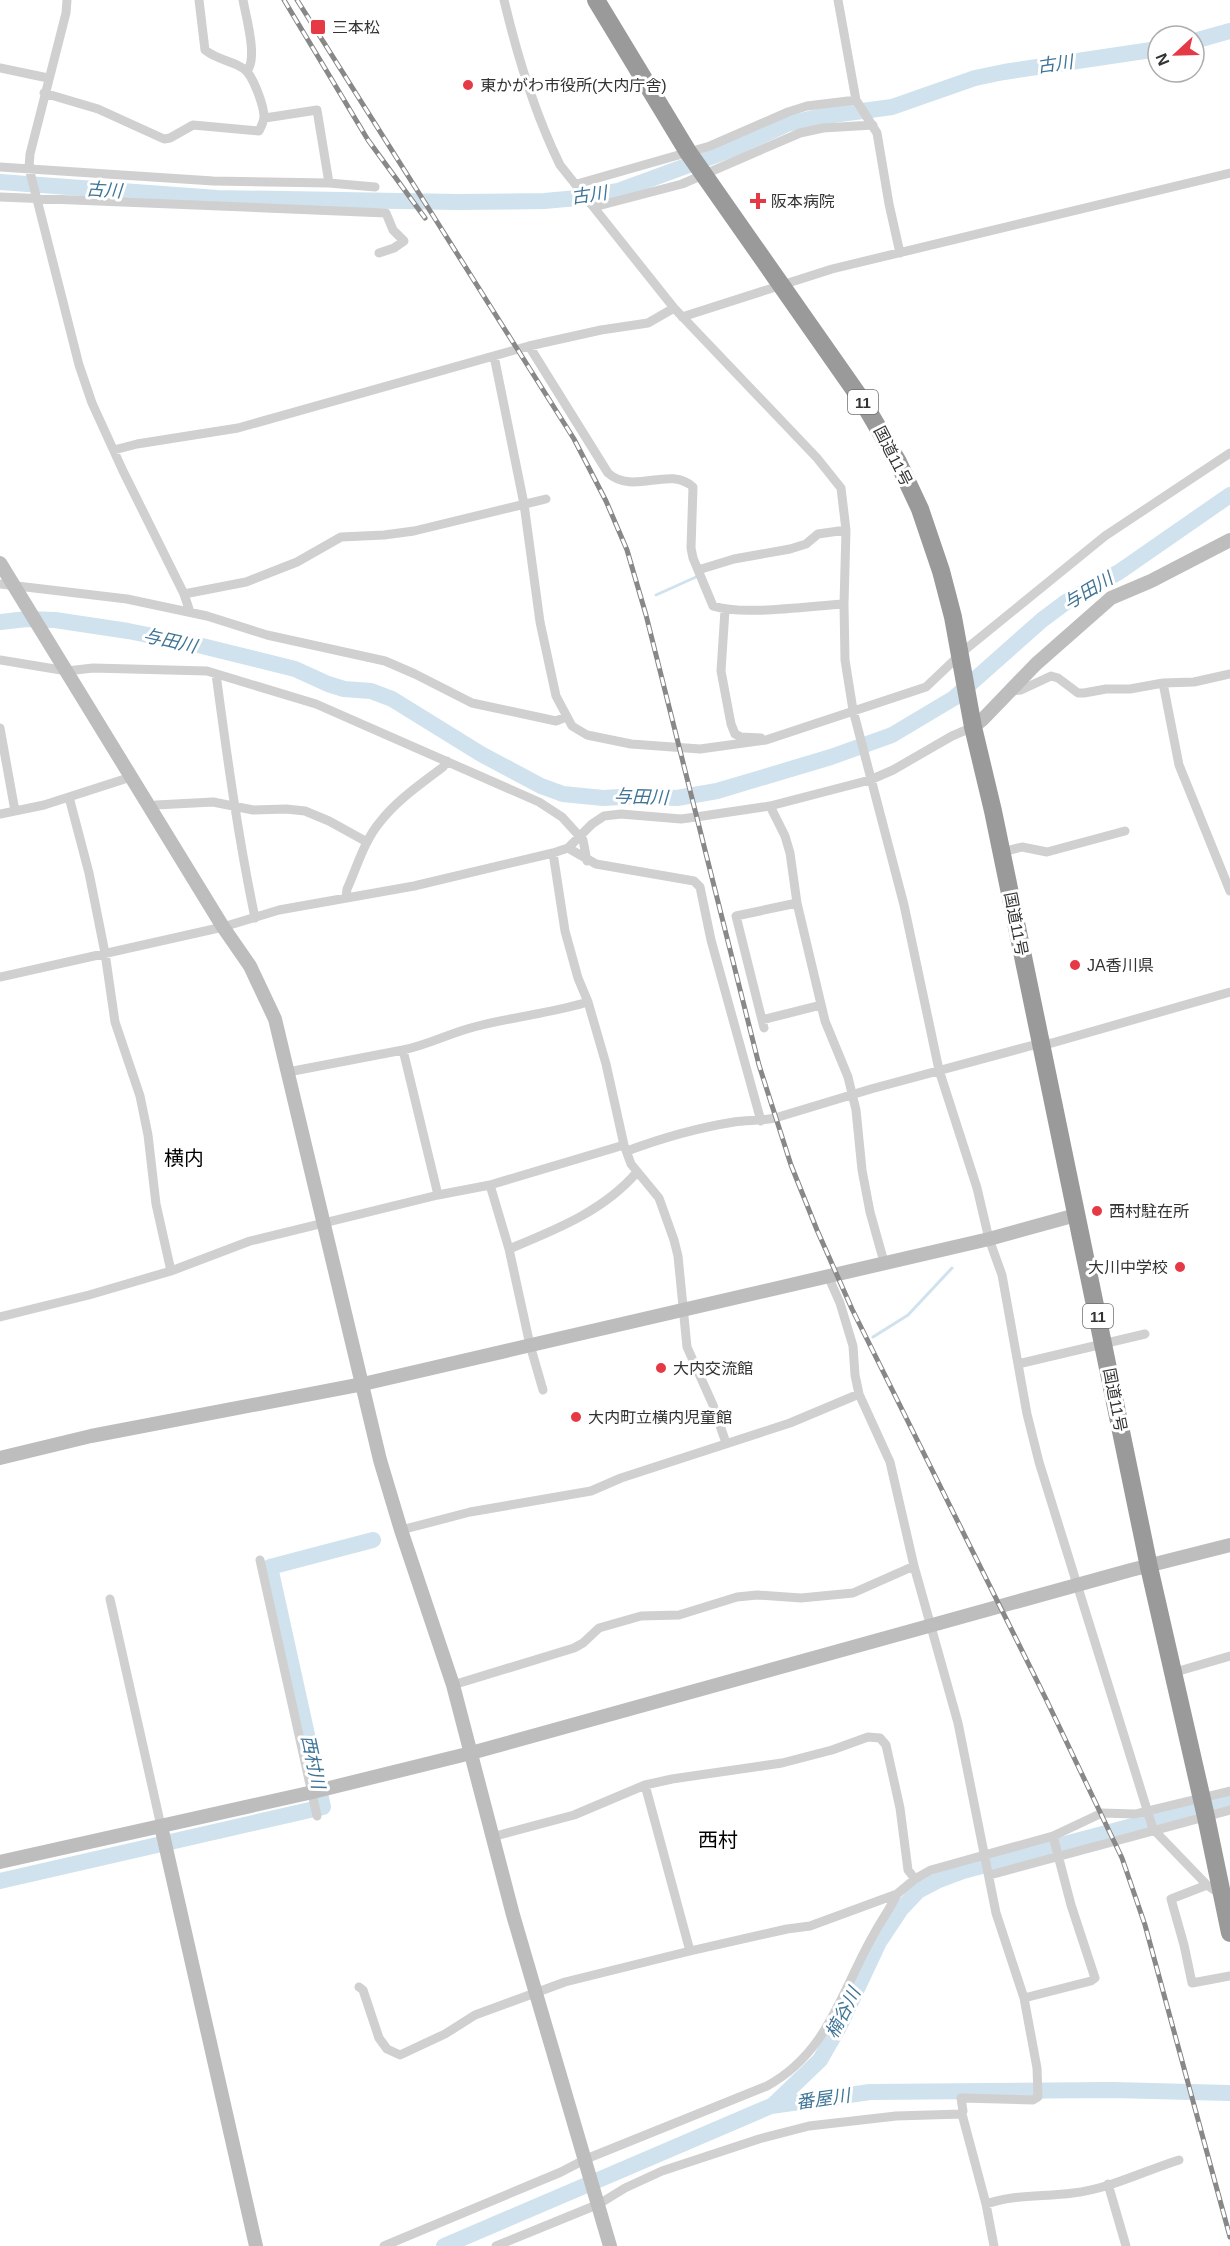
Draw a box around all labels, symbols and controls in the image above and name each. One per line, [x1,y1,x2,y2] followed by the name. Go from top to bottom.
[309,18,327,36] marker: 三本松
[332,19,380,36] place label: 三本松
[1146,24,1206,84] north arrow
[1036,51,1076,76] water label: 古川
[1153,51,1173,68] text: N
[480,77,667,94] place label: 東かがわ市役所(大内庁舎)
[461,78,475,92] marker: 東かがわ市役所(大内庁舎)
[85,179,125,201] water label: 古川
[570,182,610,207] water label: 古川
[749,192,767,210] marker: 阪本病院
[771,193,835,210] place label: 阪本病院
[848,390,878,414] road number: 11
[871,423,915,489] street label: 国道11号
[1060,567,1118,613] water label: 与田川
[141,625,201,657] water label: 与田川
[614,786,670,808] water label: 与田川
[1001,891,1031,957] street label: 国道11号
[1087,957,1154,974] place label: JA香川県
[1068,958,1082,972] marker: JA香川県
[164,1147,204,1169] district label: 横内
[1109,1203,1189,1220] place label: 西村駐在所
[1090,1204,1104,1218] marker: 西村駐在所
[1088,1259,1168,1276] place label: 大川中学校
[1173,1260,1187,1274] marker: 大川中学校
[1083,1304,1113,1328] road number: 11
[673,1360,753,1377] place label: 大内交流館
[654,1361,668,1375] marker: 大内交流館
[1100,1367,1130,1433] street label: 国道11号
[588,1409,732,1426] place label: 大内町立横内児童館
[569,1410,583,1424] marker: 大内町立横内児童館
[298,1734,329,1792] water label: 西村川
[698,1829,738,1851] district label: 西村
[822,1983,865,2042] water label: 楠谷川
[795,2085,853,2113] water label: 番屋川

